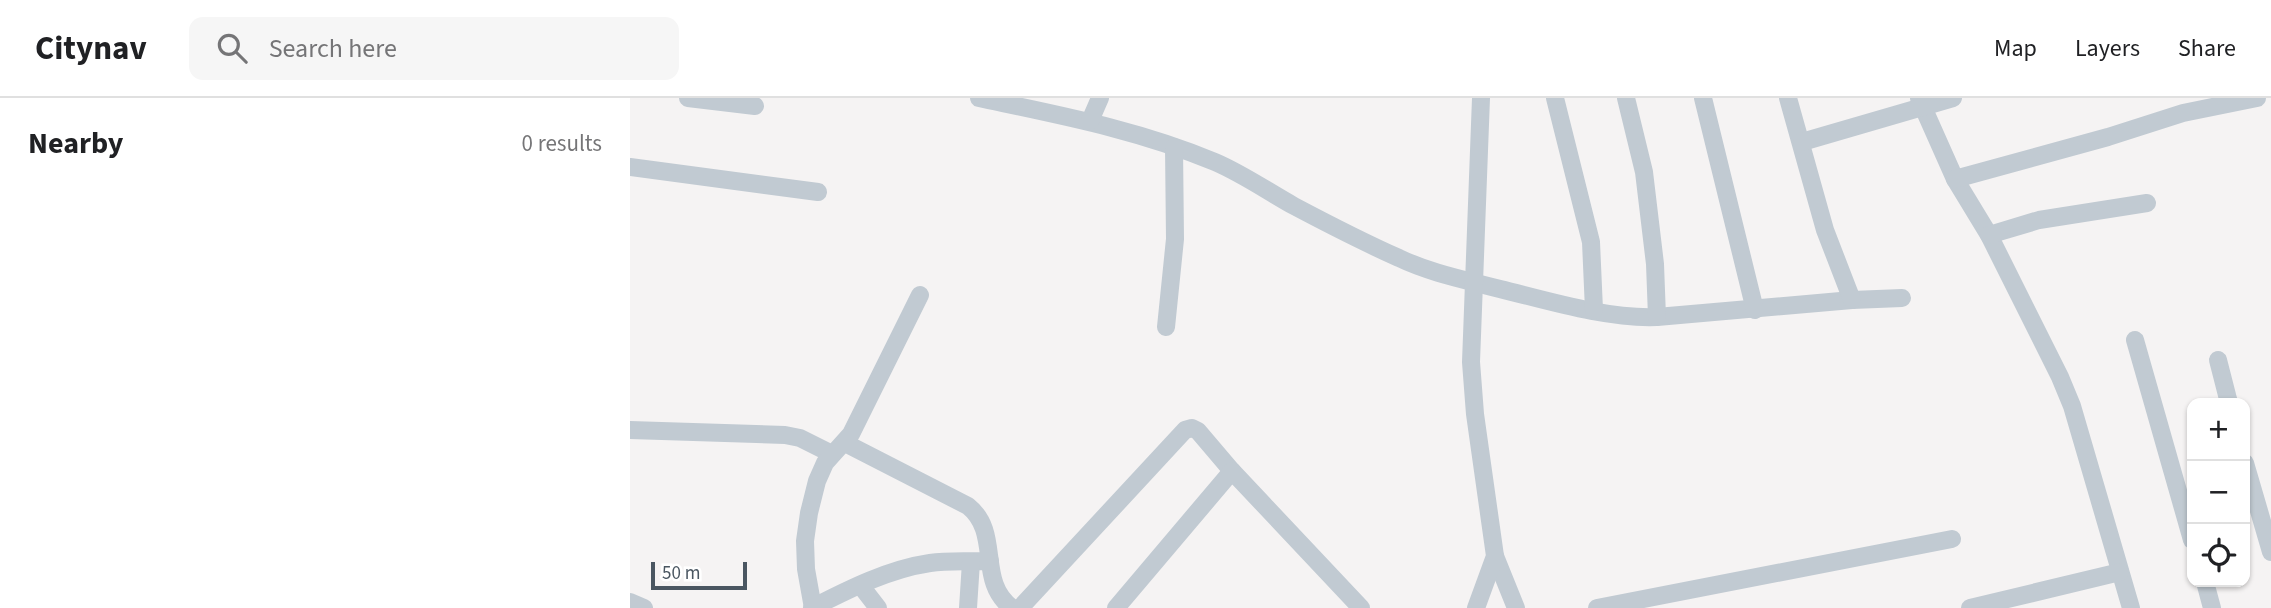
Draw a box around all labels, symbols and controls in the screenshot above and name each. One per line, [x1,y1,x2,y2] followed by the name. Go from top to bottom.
[189,17,679,80] search box
[35,25,147,72] text: Citynav
[213,29,251,67] icon: search
[269,30,397,67] text: Search here
[1994,31,2037,66] text: Map
[2075,31,2140,66] text: Layers
[2178,31,2236,66] text: Share
[28,122,123,165] text: Nearby
[522,127,602,160] text: 0 results
[2187,398,2250,587] map controls
[2187,398,2250,461] button: +
[2187,461,2250,524] button: −
[2187,524,2250,587] button: locate
[651,559,747,591] scale bar
[662,560,700,587] text: 50 m

